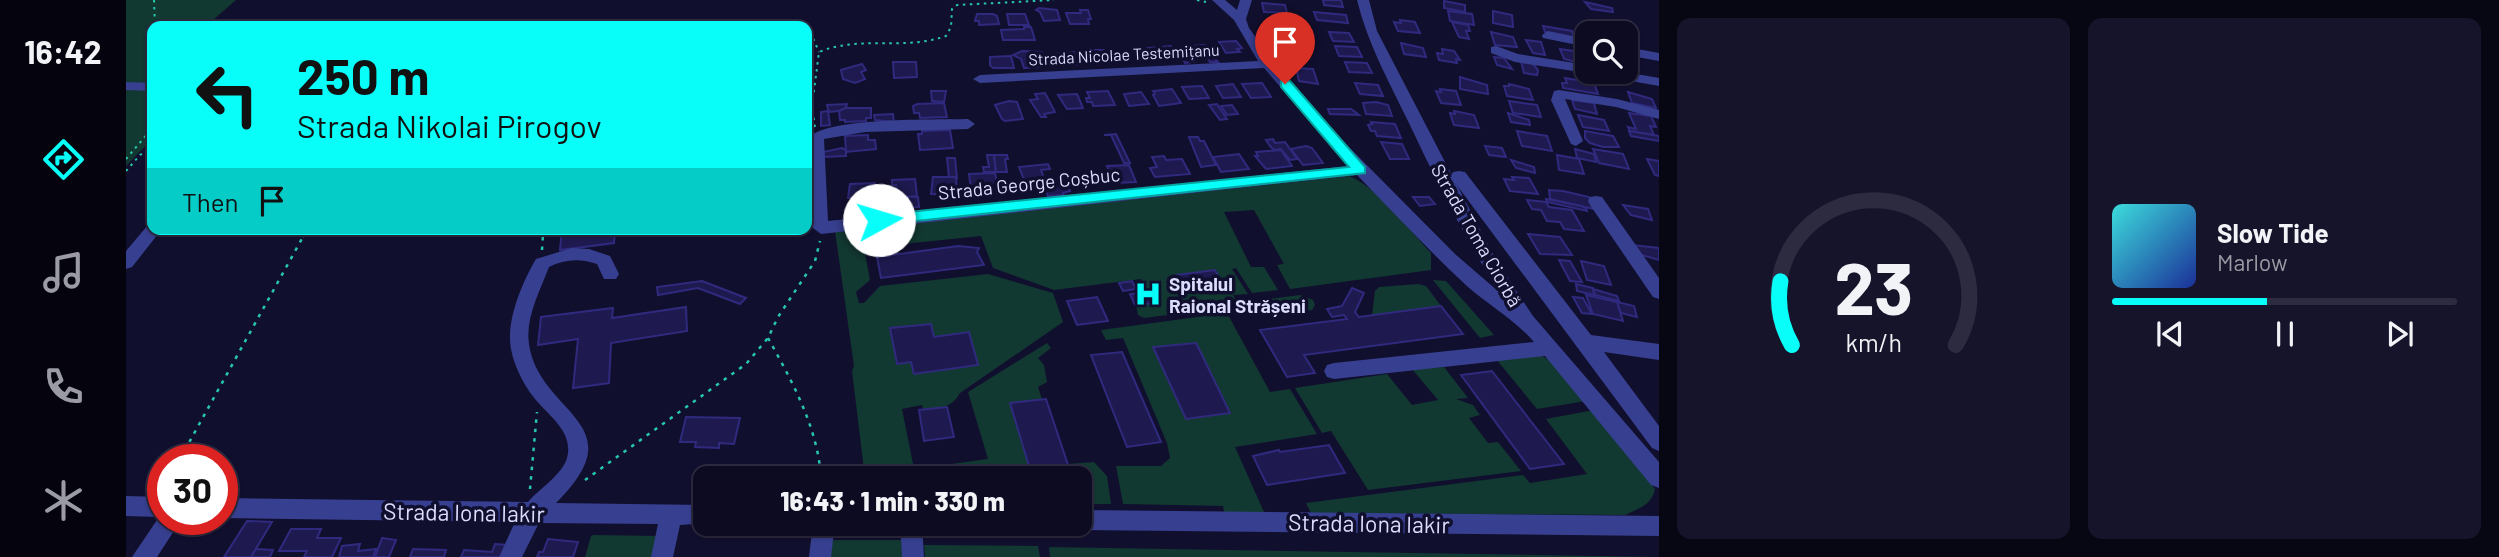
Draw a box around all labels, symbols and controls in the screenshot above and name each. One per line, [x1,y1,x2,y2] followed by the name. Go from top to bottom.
[1255,12.0,1315,84] pin
[1575,21,1638,84] map controls
[1575,21,1638,84] button: search
[1266,23,1304,61] icon: arrive
[24,32,102,70] text: 16:42
[1028,40,1220,68] street label: Strada Nicolae Testemițanu
[297,46,430,105] text: 250 m
[182,49,273,140] icon: left
[297,106,602,144] text: Strada Nikolai Pirogov
[39,135,88,184] icon: directions
[1427,159,1527,311] street label: Strada Toma Ciorbă
[937,162,1121,204] street label: Strada George Coșbuc
[253,182,291,220] icon: arrive
[842,183,916,257] position arrow
[182,186,239,217] text: Then
[2217,217,2329,248] text: Slow Tide
[1834,242,1913,330] text: 23
[39,248,88,297] icon: music
[2217,248,2288,276] text: Marlow
[1169,272,1306,317] place label: Spitalul Raional Strășeni
[1133,279,1163,309] hospital icon: Spitalul Raional Strășeni
[2151,315,2189,353] icon: previous
[2266,315,2304,353] icon: pause
[2381,315,2419,353] icon: next
[1845,326,1902,356] text: km/h
[39,362,88,411] icon: phone
[147,444,238,535] speed limit sign: 30
[39,476,88,525] icon: climate
[780,485,1005,516] text: 16:43 · 1 min · 330 m
[383,497,546,527] street label: Strada Iona Iakir
[1288,508,1451,538] street label: Strada Iona Iakir

